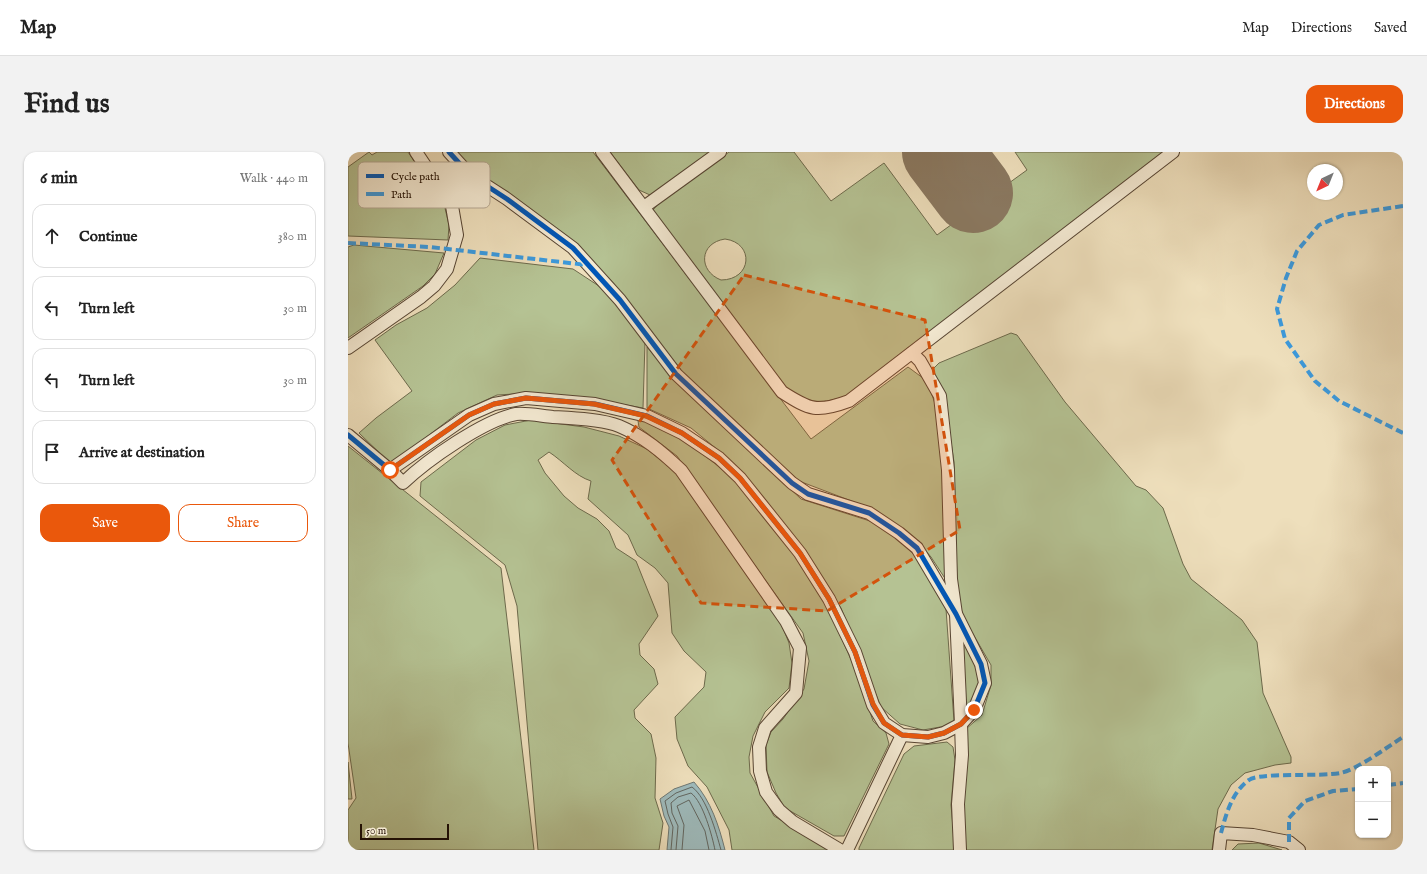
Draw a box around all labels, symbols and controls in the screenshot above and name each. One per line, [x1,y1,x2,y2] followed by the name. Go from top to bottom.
[20,16,56,40] text: Map
[1242,19,1269,37] text: Map
[1291,19,1352,37] text: Directions
[1374,19,1407,37] text: Saved
[1306,85,1403,123] button: Directions
[24,87,110,122] text: Find us
[358,162,490,208] legend
[1307,164,1343,200] north arrow
[40,168,78,189] text: 6 min
[240,170,308,187] text: Walk · 440 m
[391,170,440,184] text: Cycle path
[391,188,412,202] text: Path
[41,225,63,247] icon: ahead
[79,227,137,246] text: Continue
[278,228,307,245] text: 380 m
[41,297,63,319] icon: left
[79,299,135,318] text: Turn left
[283,300,307,317] text: 30 m
[41,369,63,391] icon: left
[79,371,135,390] text: Turn left
[283,372,307,389] text: 30 m
[41,441,63,463] icon: arrive
[79,443,205,462] text: Arrive at destination
[381,461,399,479] route start
[40,504,170,542] button: Save
[178,504,308,542] button: Share
[965,701,983,719] route end
[1355,766,1391,838] map controls
[1355,766,1391,802] button: +
[1355,802,1391,838] button: −
[360,822,449,841] scale bar
[366,824,386,838] text: 50 m

